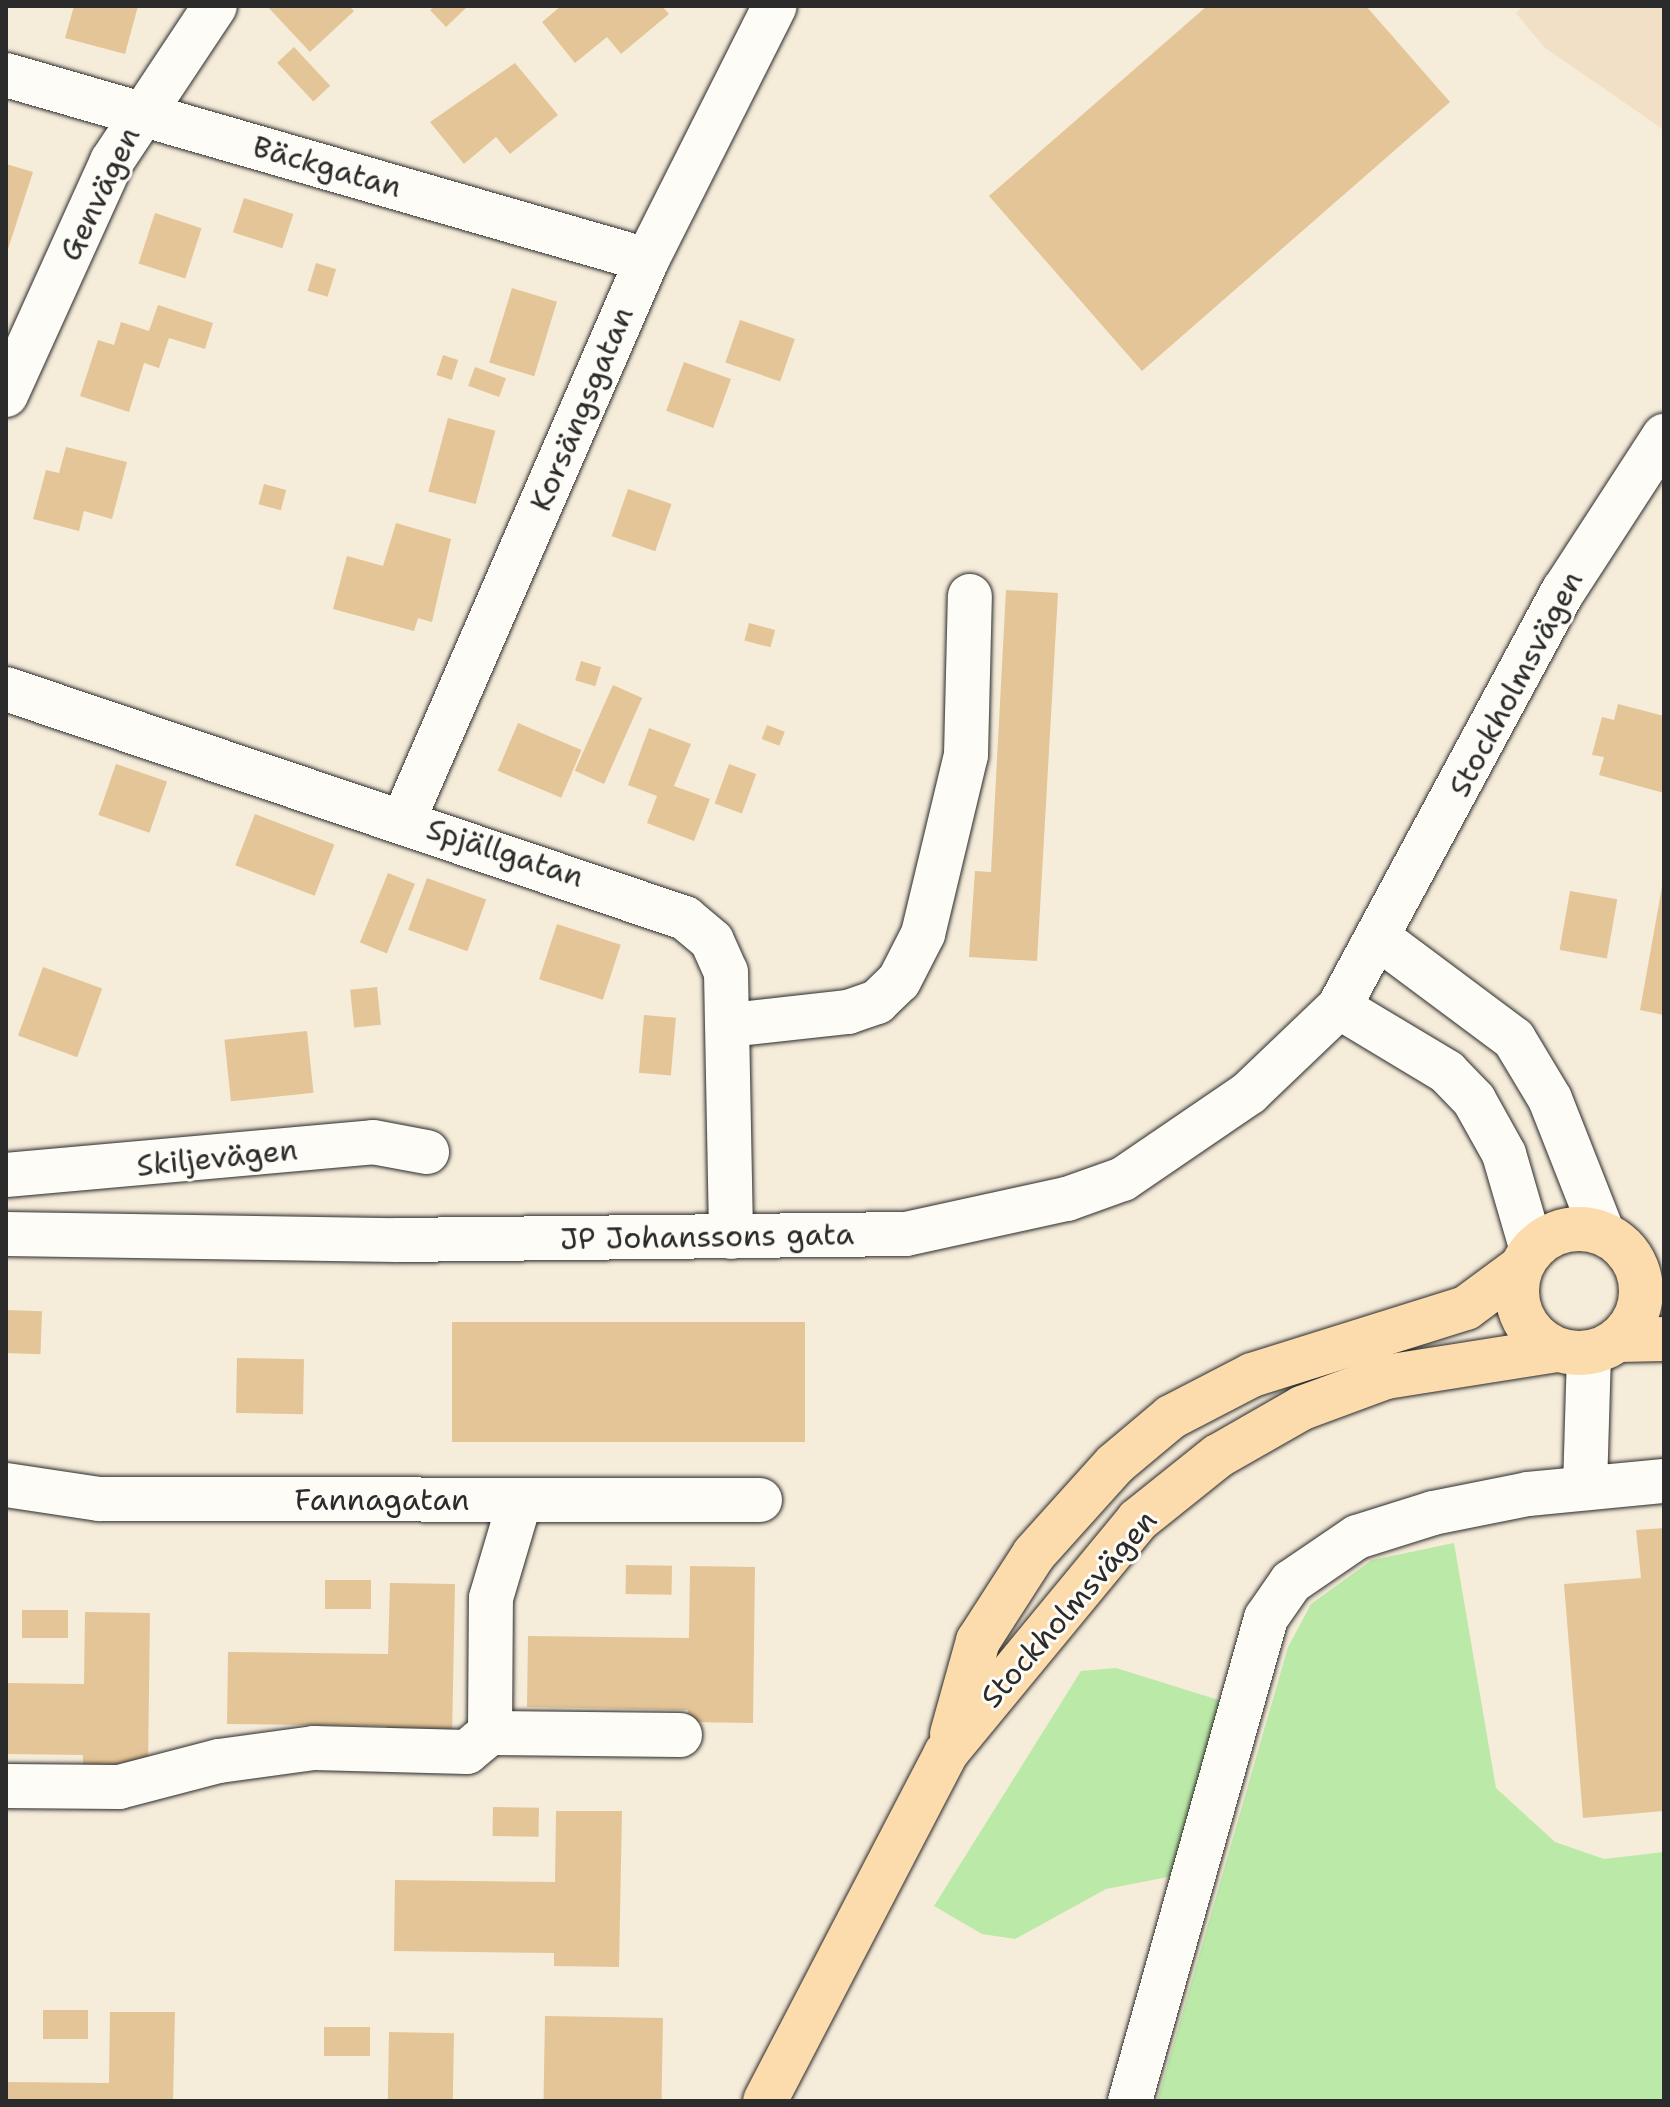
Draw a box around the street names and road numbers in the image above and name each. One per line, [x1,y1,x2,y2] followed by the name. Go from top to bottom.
[52,121,148,267] street label: Genvägen
[249,129,405,205] street label: Bäckgatan
[523,301,641,517] street label: Korsängsgatan
[1441,565,1591,803] street label: Stockholmsvägen
[422,811,588,895] street label: Spjällgatan
[135,1132,299,1184] street label: Skiljevägen
[560,1216,854,1258] street label: JP Johanssons gata
[295,1482,469,1518] street label: Fannagatan
[973,1503,1165,1715] street label: Stockholmsvägen

